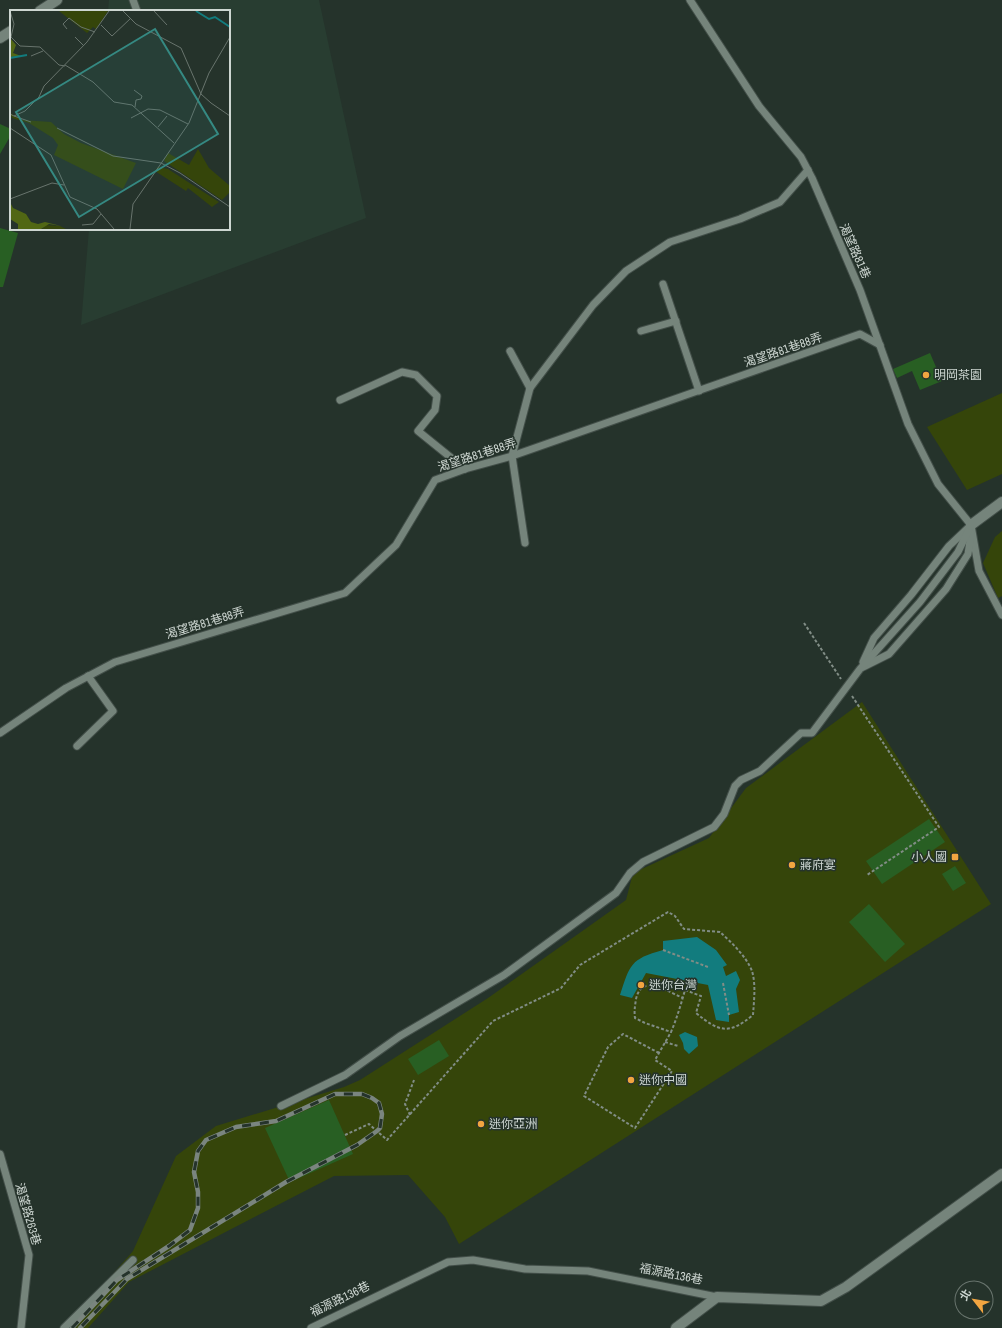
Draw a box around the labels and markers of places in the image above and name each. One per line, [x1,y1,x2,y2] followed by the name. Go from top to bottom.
[934,367,982,383] place label: 明岡茶園
[921,370,931,380] marker: 明岡茶園
[911,849,947,865] place label: 小人國
[950,852,960,862] marker: 小人國
[800,857,836,873] place label: 蔣府宴
[787,860,797,870] marker: 蔣府宴
[649,977,697,993] place label: 迷你台灣
[636,980,646,990] marker: 迷你台灣
[639,1072,687,1088] place label: 迷你中國
[626,1075,636,1085] marker: 迷你中國
[489,1116,537,1132] place label: 迷你亞洲
[476,1119,486,1129] marker: 迷你亞洲

